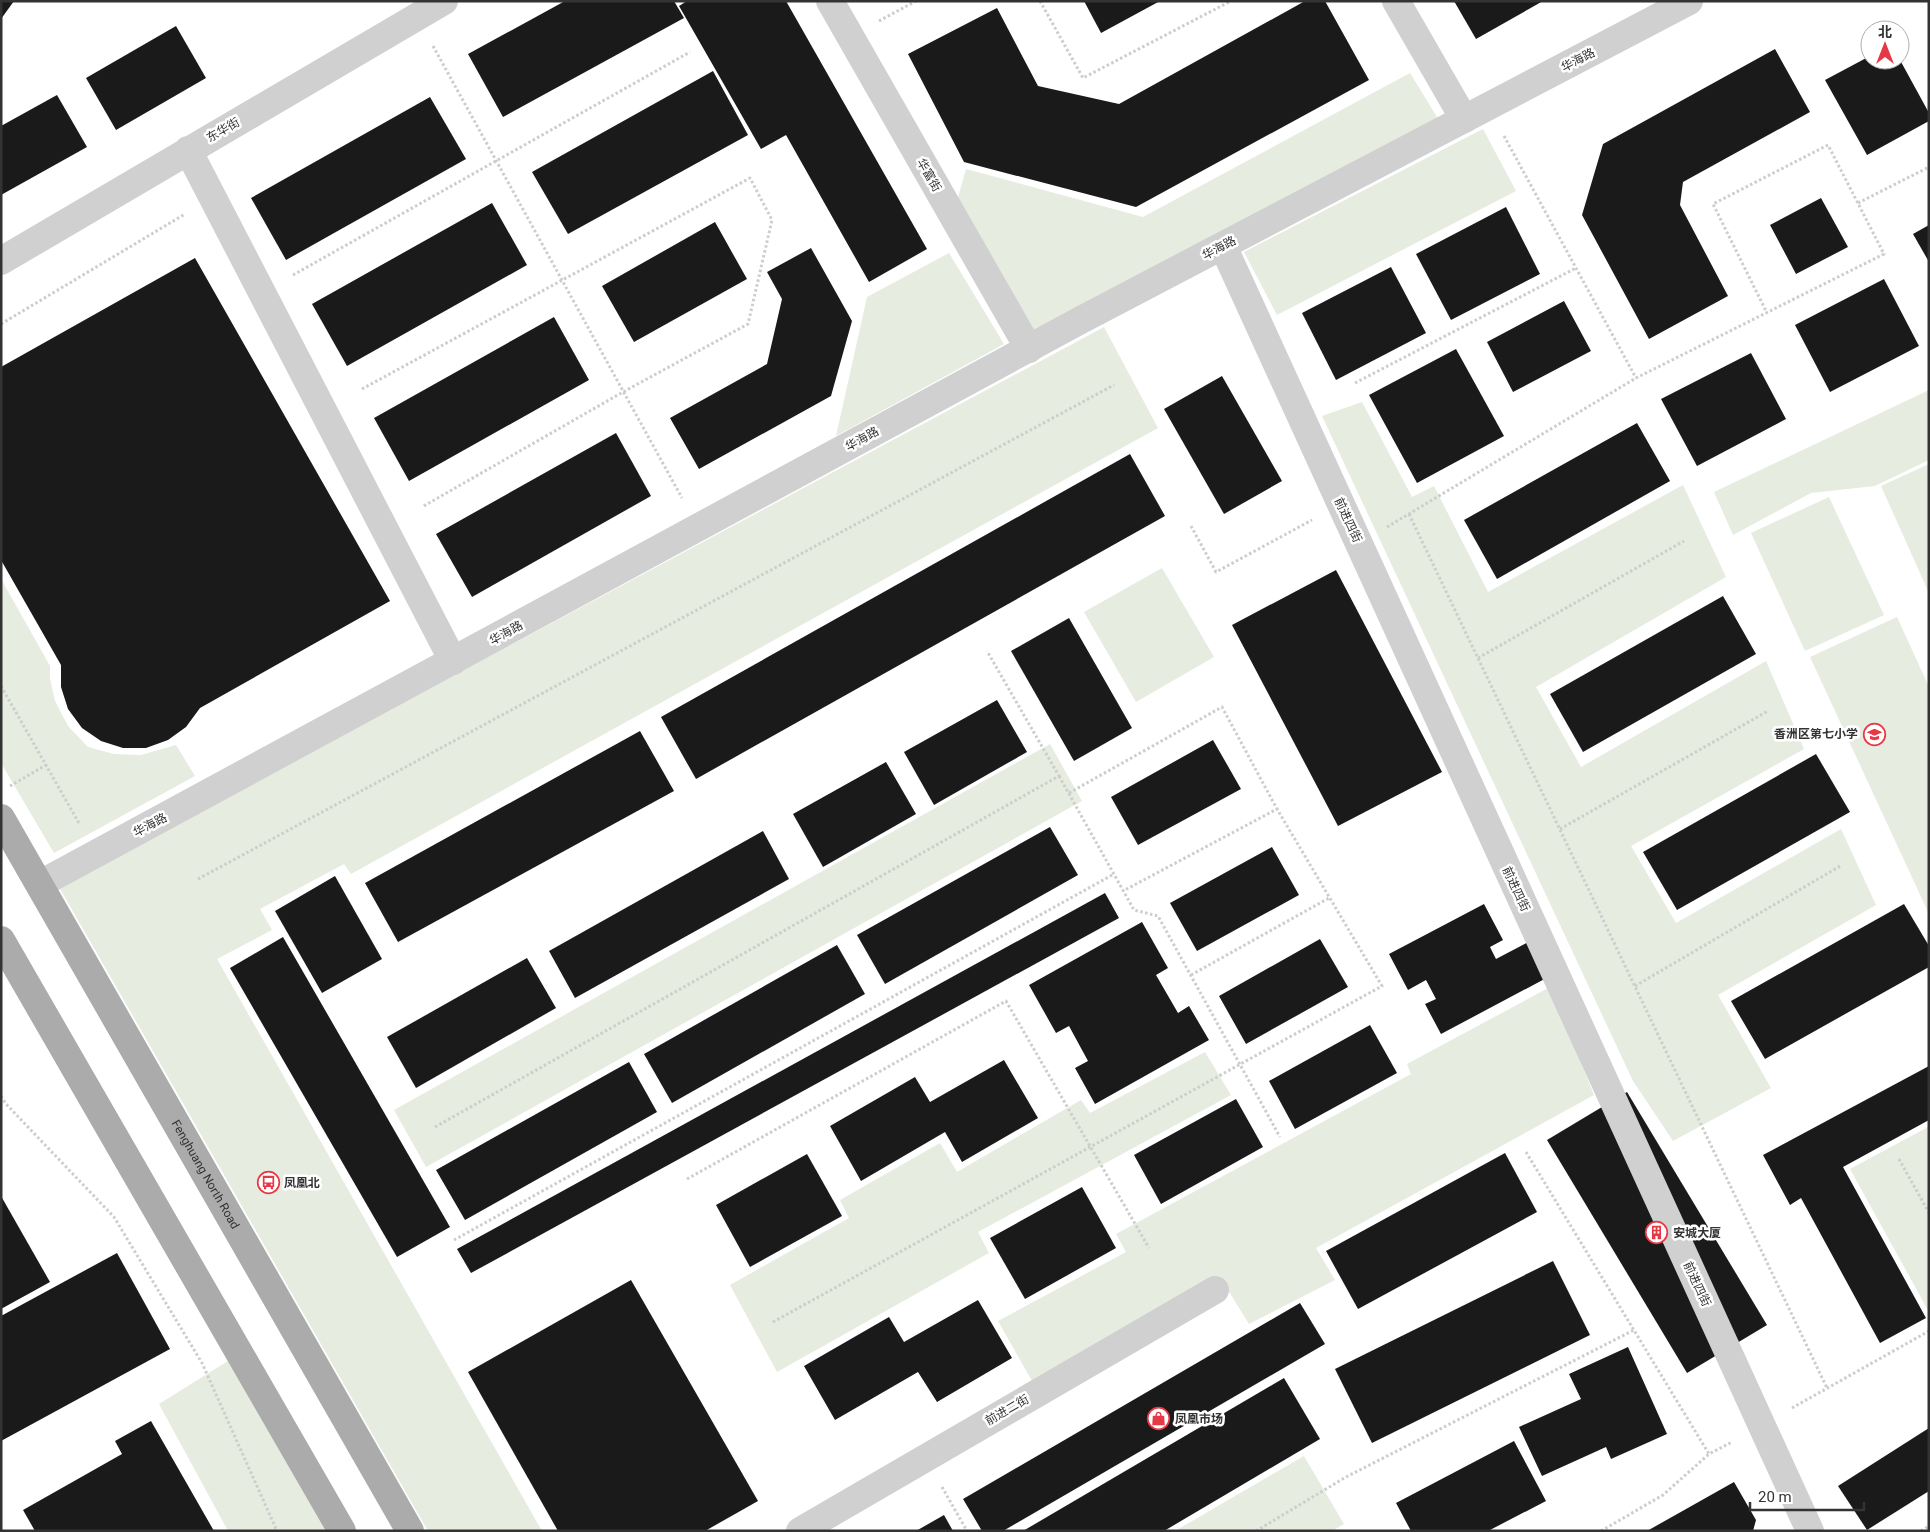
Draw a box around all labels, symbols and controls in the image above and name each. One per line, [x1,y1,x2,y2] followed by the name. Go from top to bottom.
[1860,20,1910,70] north arrow
[1878,24,1892,40] text: 北
[1559,45,1597,75] street label: 华海路
[204,115,242,145] street label: 东华街
[914,156,944,194] street label: 华富街
[1200,233,1238,263] street label: 华海路
[843,424,881,454] street label: 华海路
[1332,495,1364,545] street label: 前进四街
[487,618,525,648] street label: 华海路
[1862,722,1886,746] school or university icon: 香洲区第七小学
[1774,727,1858,741] place label: 香洲区第七小学
[131,810,169,840] street label: 华海路
[1500,864,1532,914] street label: 前进四街
[169,1118,242,1231] street label: Fenghuang North Road
[256,1171,280,1195] bus stop icon: 凤凰北
[284,1176,320,1190] place label: 凤凰北
[1645,1221,1669,1245] building icon: 安城大厦
[1673,1226,1721,1240] place label: 安城大厦
[1681,1259,1713,1309] street label: 前进四街
[983,1392,1031,1428] street label: 前进二街
[1147,1407,1171,1431] shop icon: 凤凰市场
[1175,1412,1223,1426] place label: 凤凰市场
[1750,1480,1864,1512] scale bar
[1758,1488,1792,1506] text: 20 m

